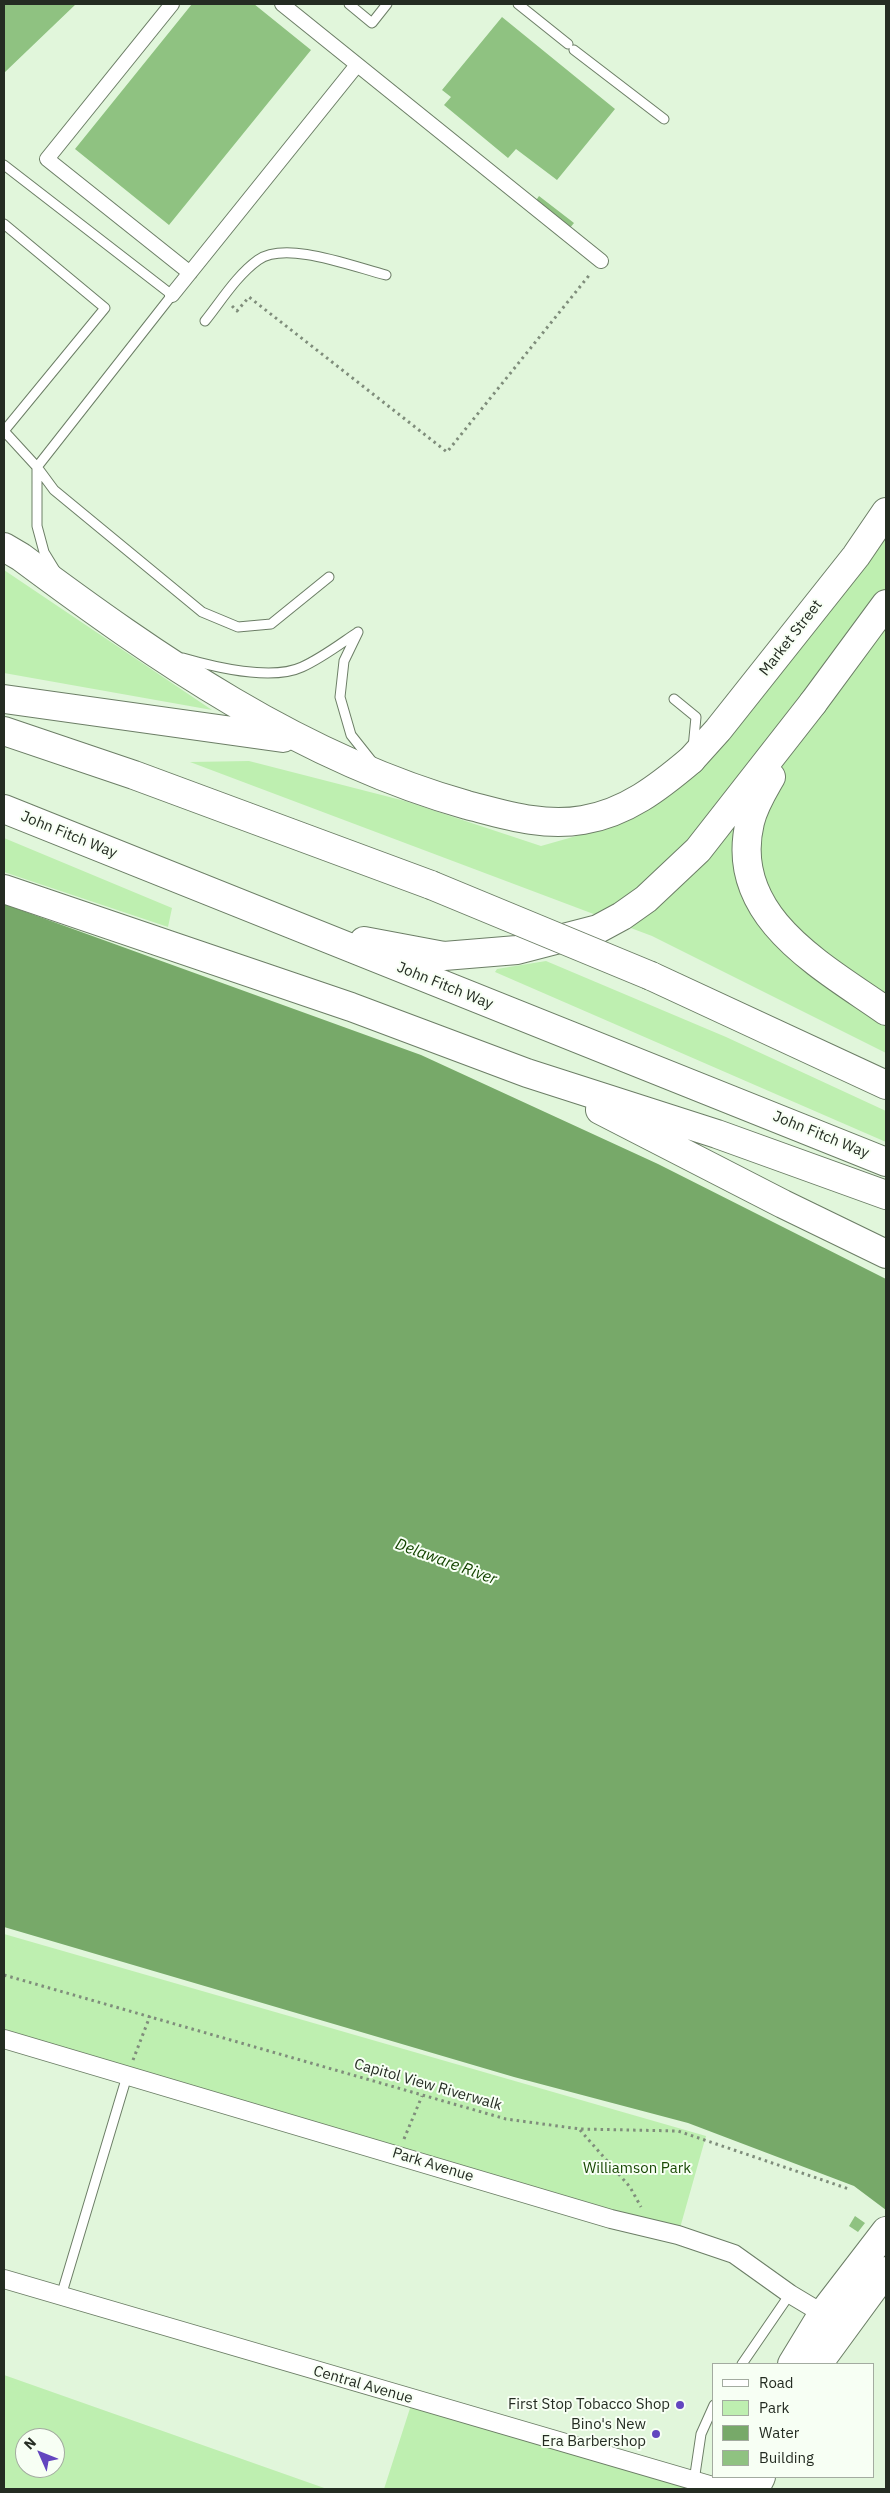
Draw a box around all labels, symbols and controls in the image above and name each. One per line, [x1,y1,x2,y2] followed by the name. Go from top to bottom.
[756,596,826,680] street label: Market Street
[18,808,120,862] street label: John Fitch Way
[394,959,496,1013] street label: John Fitch Way
[770,1108,872,1162] street label: John Fitch Way
[393,1535,499,1589] water label: Delaware River
[352,2055,504,2115] street label: Capitol View Riverwalk
[390,2144,476,2186] street label: Park Avenue
[583,2160,691,2178] park label: Williamson Park
[311,2362,415,2408] street label: Central Avenue
[712,2363,875,2478] legend
[759,2373,794,2392] text: Road
[508,2396,670,2414] place label: First Stop Tobacco Shop
[759,2398,789,2417] text: Park
[674,2399,686,2411] marker: First Stop Tobacco Shop
[542,2416,646,2451] place label: Bino's New Era Barbershop
[759,2423,799,2442] text: Water
[15,2428,65,2478] north arrow
[650,2428,662,2440] marker: Bino's New Era Barbershop
[20,2433,40,2453] text: N
[759,2448,814,2467] text: Building

